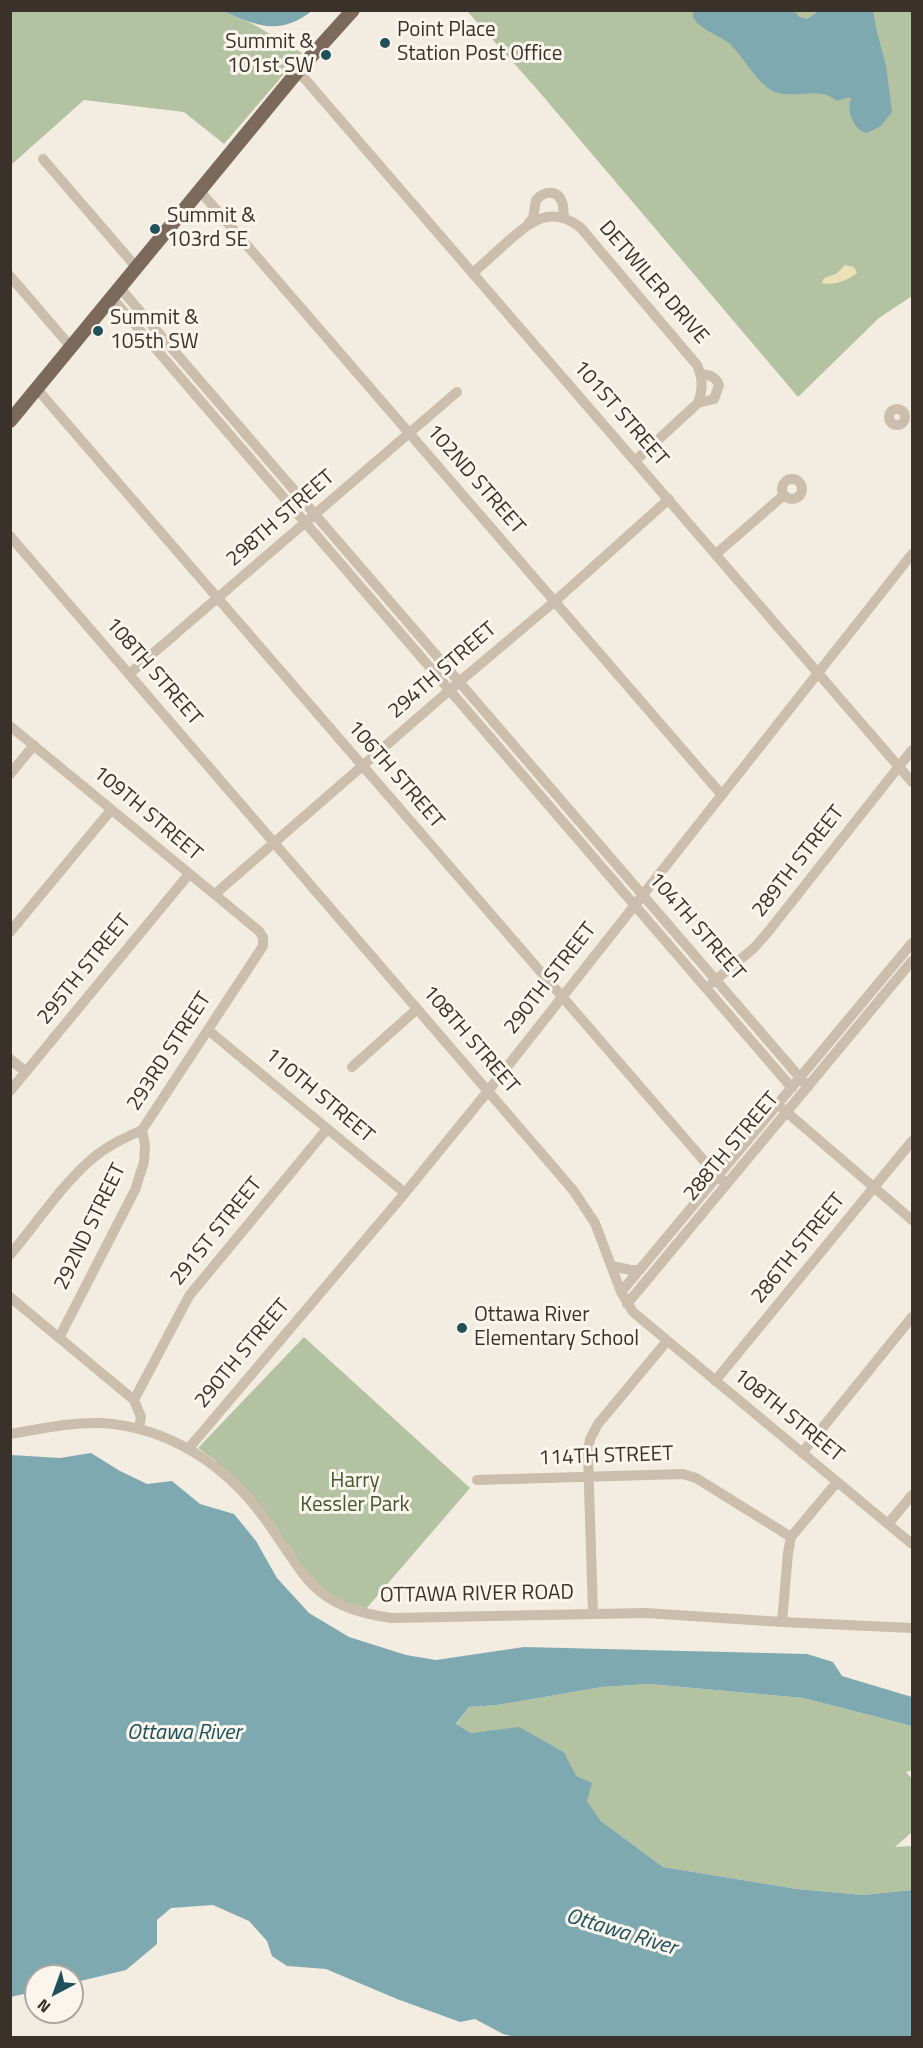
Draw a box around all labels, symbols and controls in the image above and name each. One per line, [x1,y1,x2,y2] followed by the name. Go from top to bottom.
[397,18,562,68] place label: Point Place Station Post Office
[225,30,314,80] place label: Summit & 101st SW
[378,36,392,50] marker: Point Place Station Post Office
[319,48,333,62] marker: Summit & 101st SW
[167,204,256,254] place label: Summit & 103rd SE
[593,216,713,350] street label: DETWILER DRIVE
[148,222,162,236] marker: Summit & 103rd SE
[110,306,199,356] place label: Summit & 105th SW
[91,324,105,338] marker: Summit & 105th SW
[567,356,673,472] street label: 101ST STREET
[420,420,530,540] street label: 102ND STREET
[222,465,340,573] street label: 298TH STREET
[99,613,207,731] street label: 108TH STREET
[384,617,502,725] street label: 294TH STREET
[341,716,449,834] street label: 106TH STREET
[87,761,207,867] street label: 109TH STREET
[748,801,850,923] street label: 289TH STREET
[642,868,750,986] street label: 104TH STREET
[33,910,137,1030] street label: 295TH STREET
[500,918,602,1040] street label: 290TH STREET
[416,981,524,1099] street label: 108TH STREET
[122,988,218,1116] street label: 293RD STREET
[259,1043,379,1149] street label: 110TH STREET
[679,1087,785,1207] street label: 288TH STREET
[50,1160,132,1294] street label: 292ND STREET
[166,1173,268,1291] street label: 291ST STREET
[747,1189,851,1309] street label: 286TH STREET
[190,1294,296,1414] street label: 290TH STREET
[474,1303,639,1353] place label: Ottawa River Elementary School
[455,1321,469,1335] marker: Ottawa River Elementary School
[728,1364,848,1468] street label: 108TH STREET
[538,1442,674,1472] street label: 114TH STREET
[300,1469,410,1519] park label: Harry Kessler Park
[380,1581,574,1609] street label: OTTAWA RIVER ROAD
[127,1721,241,1747] water label: Ottawa River
[562,1904,680,1962] water label: Ottawa River
[24,1964,84,2024] north arrow
[31,1993,56,2019] text: N

